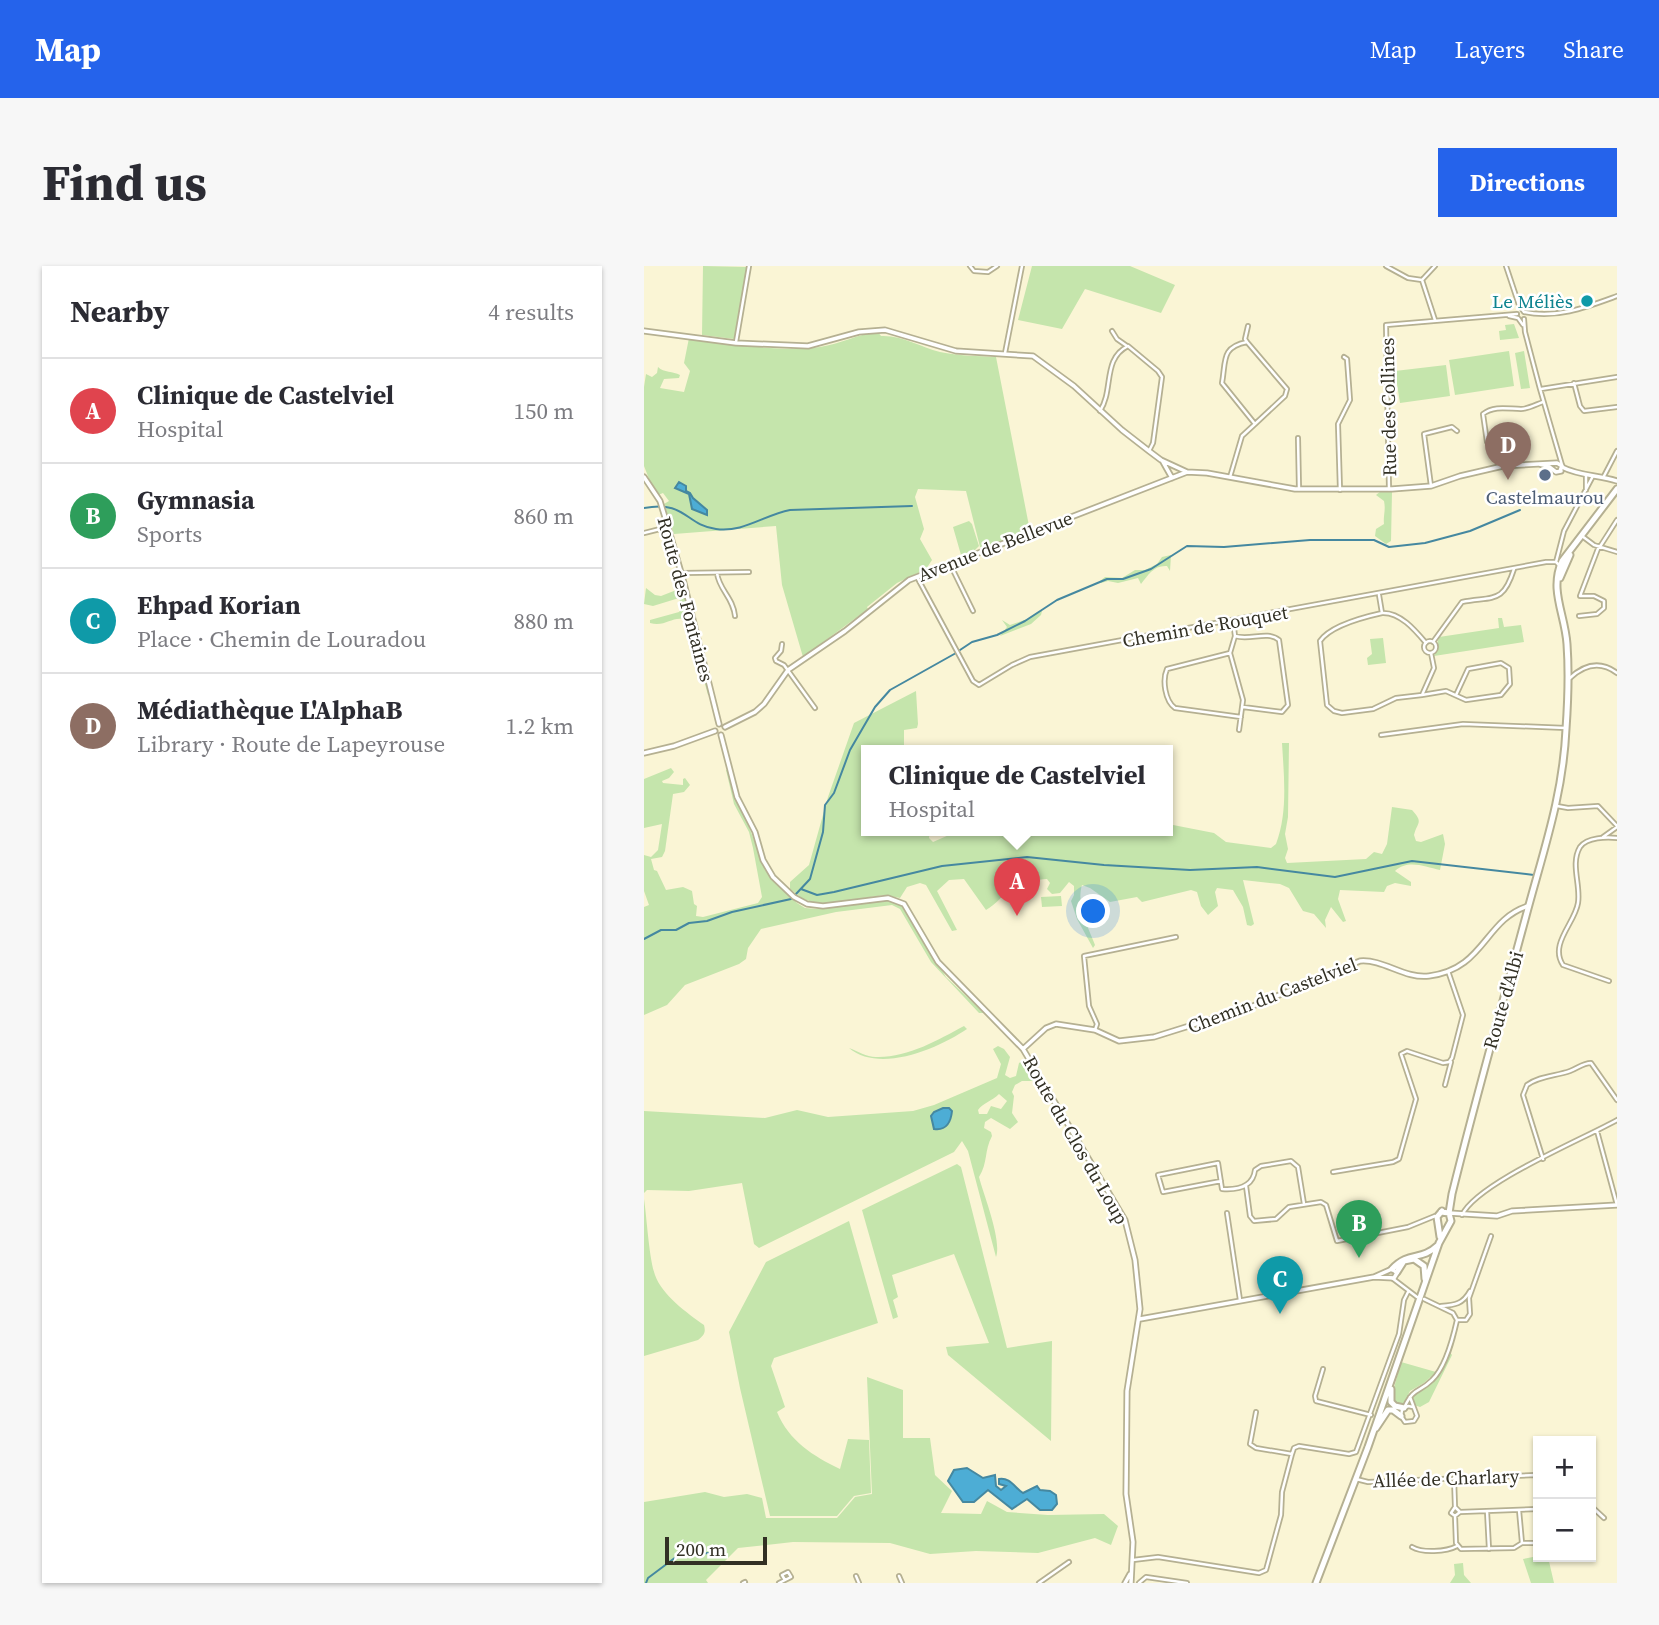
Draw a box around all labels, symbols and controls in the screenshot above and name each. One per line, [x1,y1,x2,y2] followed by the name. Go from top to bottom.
[35,27,101,72] text: Map
[1370,33,1417,66] text: Map
[1455,33,1525,66] text: Layers
[1563,33,1624,66] text: Share
[1438,148,1617,217] button: Directions
[42,149,207,216] text: Find us
[1492,288,1573,314] place label: Le Méliès
[70,291,169,332] text: Nearby
[1579,293,1595,309] marker: Le Méliès
[488,296,574,328] text: 4 results
[1374,337,1402,477] street label: Rue des Collines
[137,377,394,413] text: Clinique de Castelviel
[85,395,101,427] text: A
[513,395,574,427] text: 150 m
[137,413,223,445] text: Hospital
[1485,422,1531,480] pin: D
[1537,467,1553,483] marker: Castelmaurou
[137,482,255,518] text: Gymnasia
[1486,484,1604,510] place label: Castelmaurou
[86,500,100,532] text: B
[513,500,574,532] text: 860 m
[914,504,1076,588] street label: Avenue de Bellevue
[651,514,721,684] street label: Route des Fontaines
[137,518,202,550] text: Sports
[137,587,301,623] text: Ehpad Korian
[1120,599,1290,653] street label: Chemin de Rouquet
[86,605,100,637] text: C
[513,605,574,637] text: 880 m
[137,623,426,655] text: Place · Chemin de Louradou
[137,692,403,728] text: Médiathèque L'AlphaB
[85,710,101,742] text: D
[505,710,574,742] text: 1.2 km
[137,728,445,760] text: Library · Route de Lapeyrouse
[861,745,1173,836] popup
[888,757,1146,793] text: Clinique de Castelviel
[888,793,975,825] text: Hospital
[994,858,1040,916] pin: A
[1076,894,1110,928] your location
[1477,948,1530,1052] street label: Route d'Albi
[1184,951,1361,1039] street label: Chemin du Castelviel
[1017,1051,1135,1229] street label: Route du Clos du Loup
[1336,1200,1382,1258] pin: B
[1257,1256,1303,1314] pin: C
[1533,1436,1596,1562] map controls
[1533,1436,1596,1499] button: +
[1372,1462,1520,1494] street label: Allée de Charlary
[1533,1499,1596,1562] button: −
[665,1534,766,1566] scale bar
[676,1536,726,1562] text: 200 m

